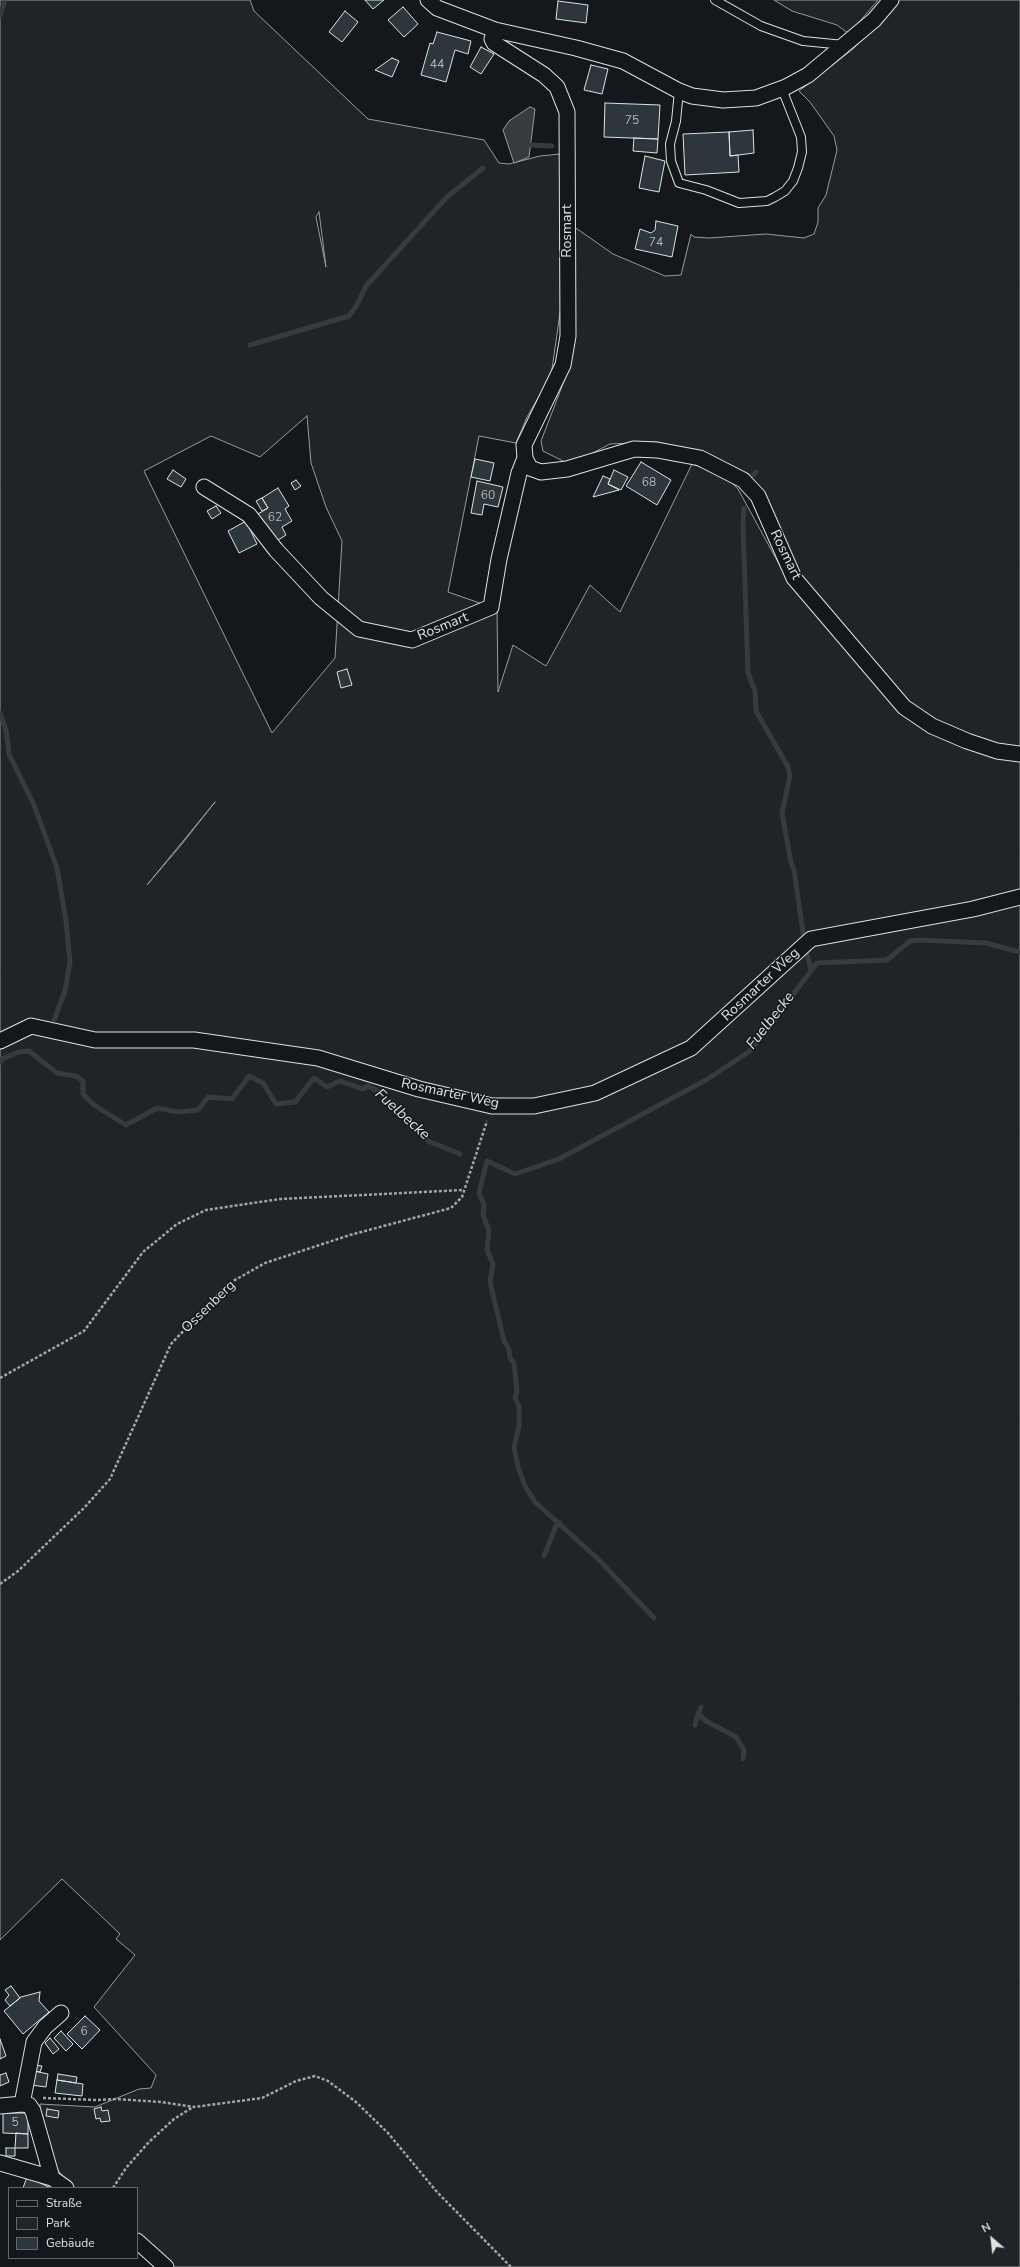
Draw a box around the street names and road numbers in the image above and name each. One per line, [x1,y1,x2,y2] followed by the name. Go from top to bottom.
[560,204,576,258] street label: Rosmart
[766,527,804,583] street label: Rosmart
[415,609,471,645] street label: Rosmart
[719,945,803,1025] street label: Rosmarter Weg
[400,1075,500,1113] street label: Rosmarter Weg
[179,1277,239,1337] street label: Ossenberg

